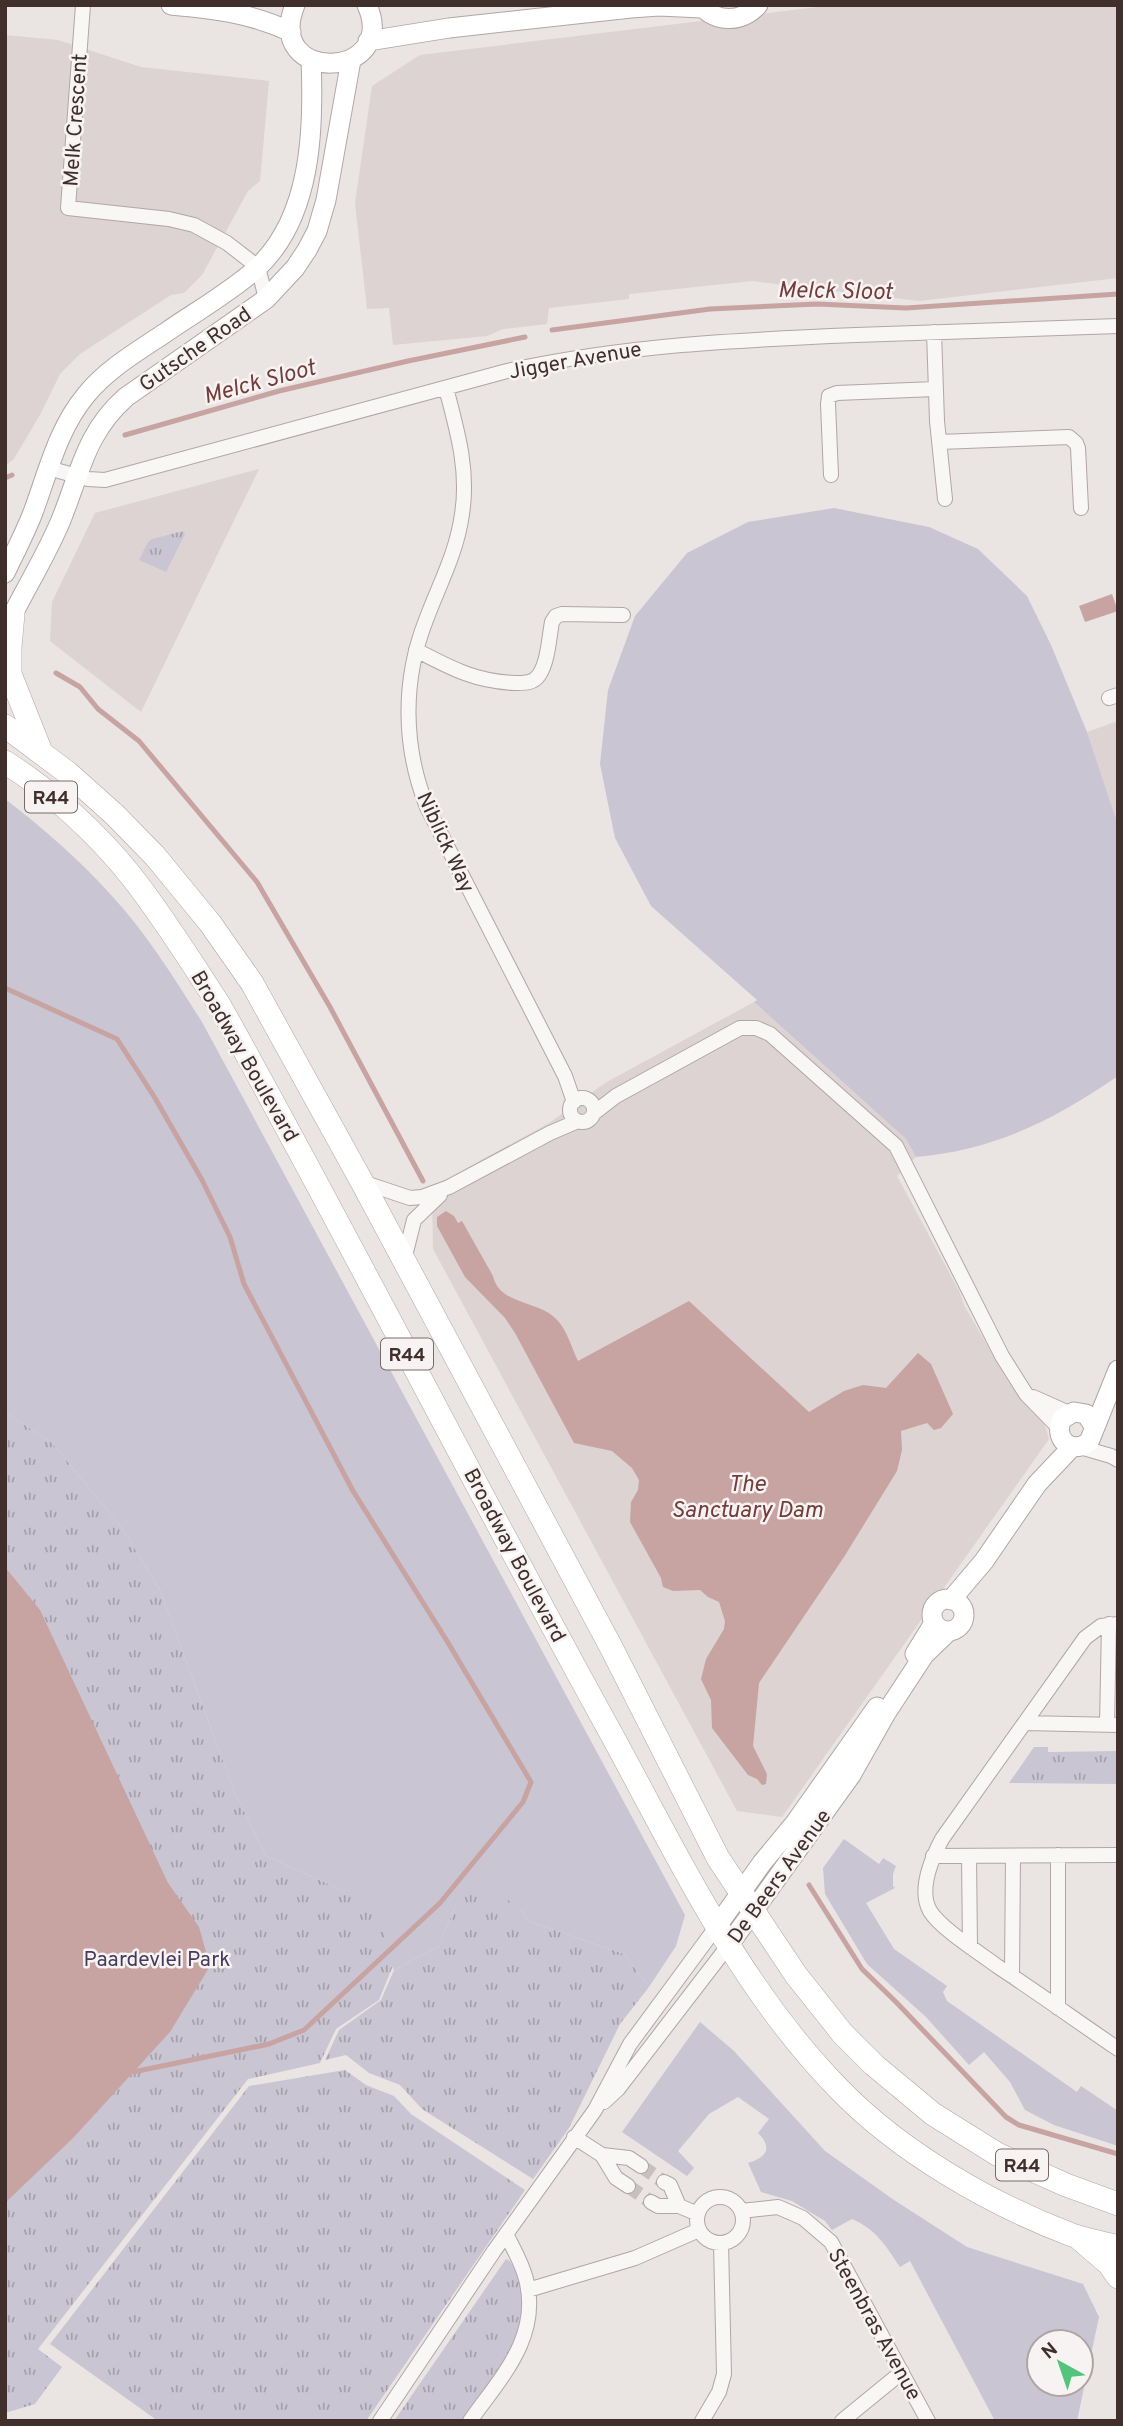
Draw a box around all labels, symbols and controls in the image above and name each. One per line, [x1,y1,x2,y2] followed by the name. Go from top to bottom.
[58,53,95,188] street label: Melk Crescent
[777,277,894,308] water label: Melck Sloot
[134,302,257,399] street label: Gutsche Road
[507,337,644,386] street label: Jigger Avenue
[200,354,321,412] water label: Melck Sloot
[25,782,77,812] road number: R44
[410,788,480,897] street label: Niblick Way
[184,966,304,1147] street label: Broadway Boulevard
[381,1338,433,1370] road number: R44
[456,1464,571,1647] street label: Broadway Boulevard
[671,1471,823,1526] water label: The Sanctuary Dam
[722,1804,838,1949] street label: De Beers Avenue
[84,1947,230,1974] park label: Paardevlei Park
[996,2150,1048,2180] road number: R44
[821,2244,927,2406] street label: Steenbras Avenue
[1025,2328,1095,2398] north arrow
[1037,2338,1063,2365] text: N

